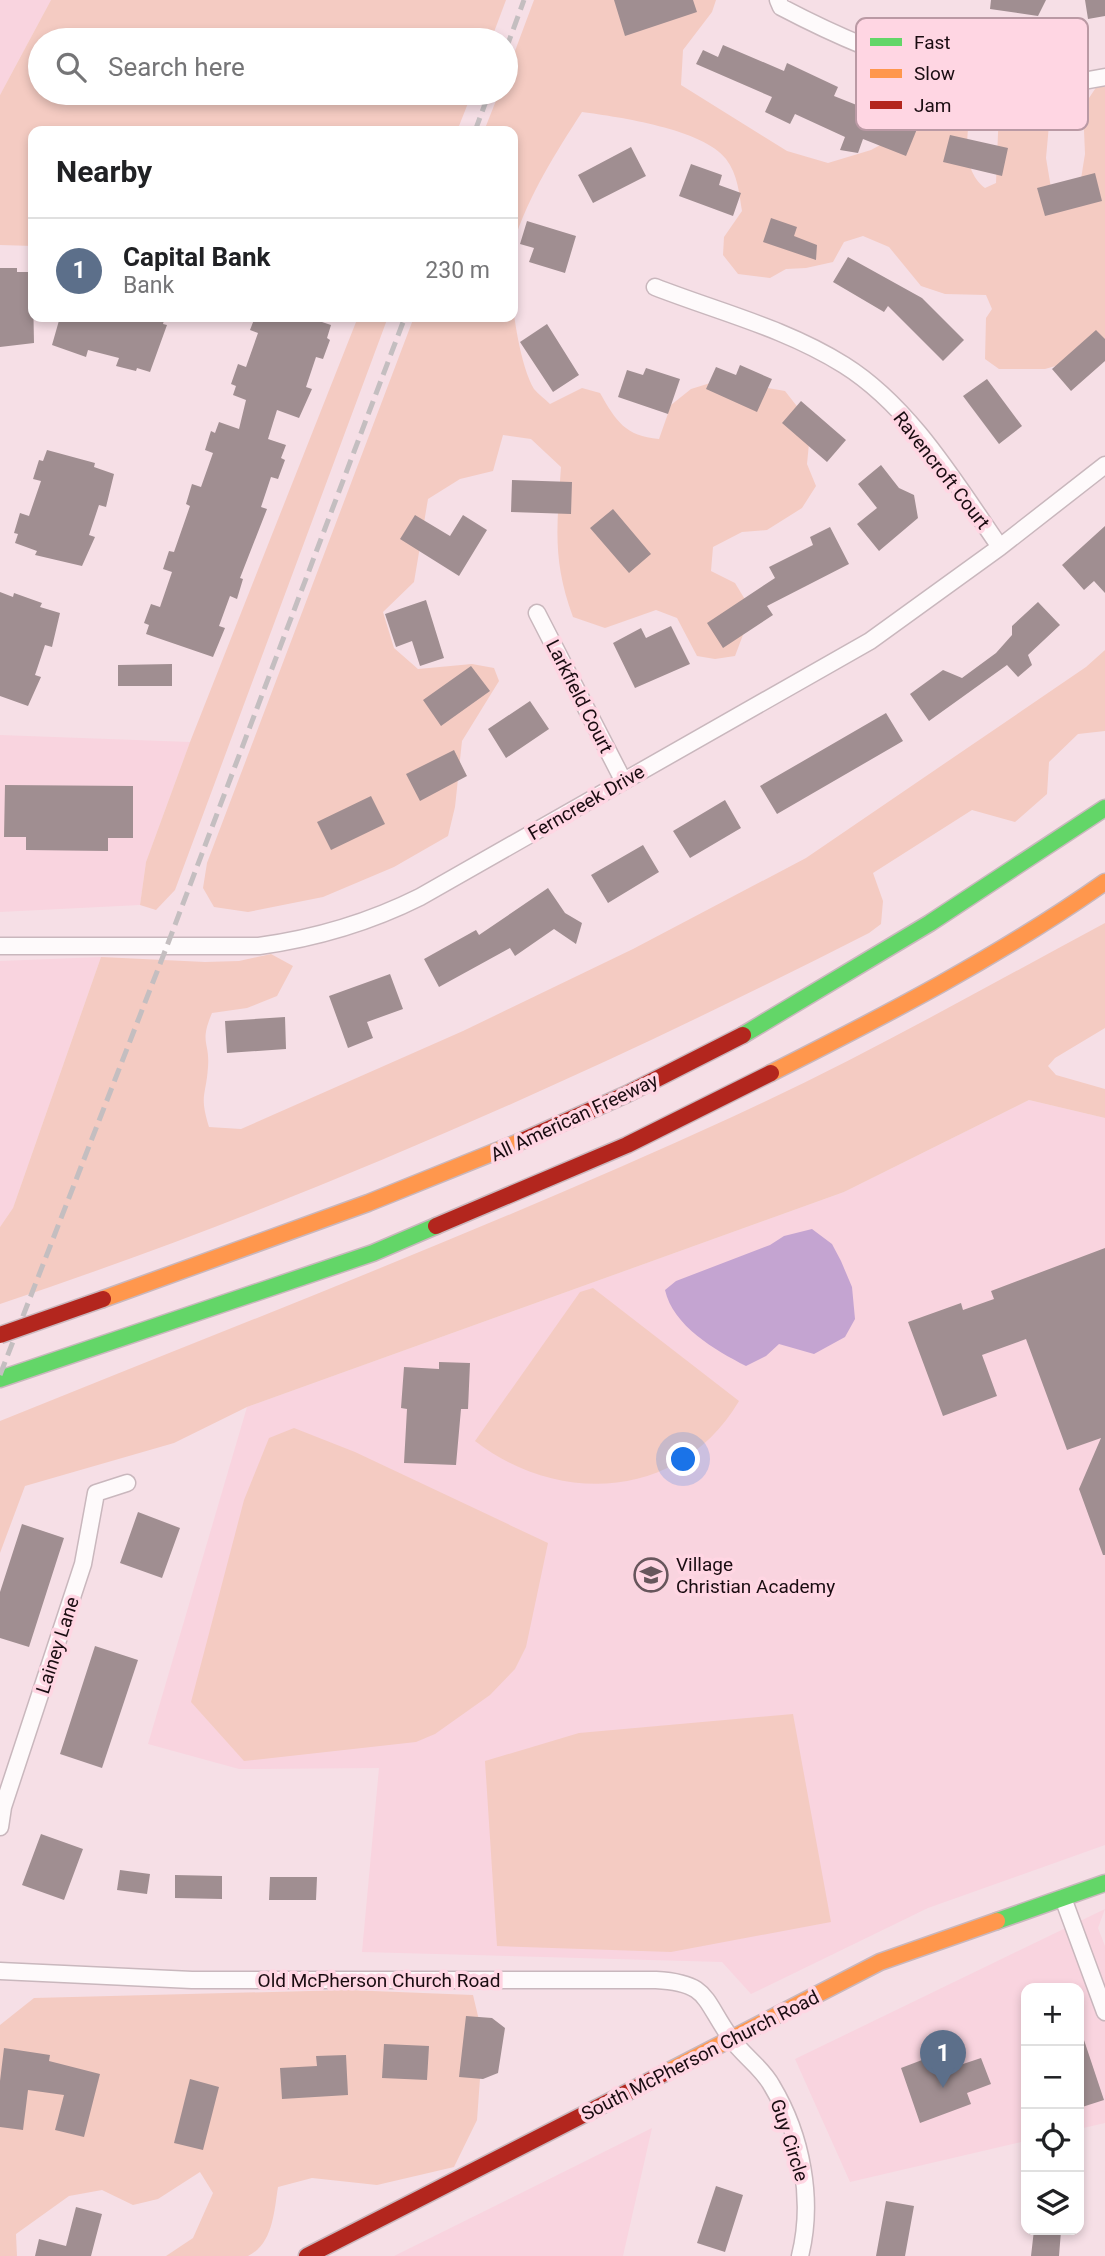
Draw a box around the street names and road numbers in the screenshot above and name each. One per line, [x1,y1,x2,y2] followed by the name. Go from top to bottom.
[889,407,995,534] street label: Ravencroft Court
[541,636,618,757] street label: Larkfield Court
[524,760,649,845] street label: Ferncreek Drive
[487,1069,662,1166] street label: All American Freeway
[31,1594,84,1696] street label: Lainey Lane
[258,1969,500,1992] street label: Old McPherson Church Road
[578,1985,823,2126] street label: South McPherson Church Road
[765,2096,814,2184] street label: Guy Circle

